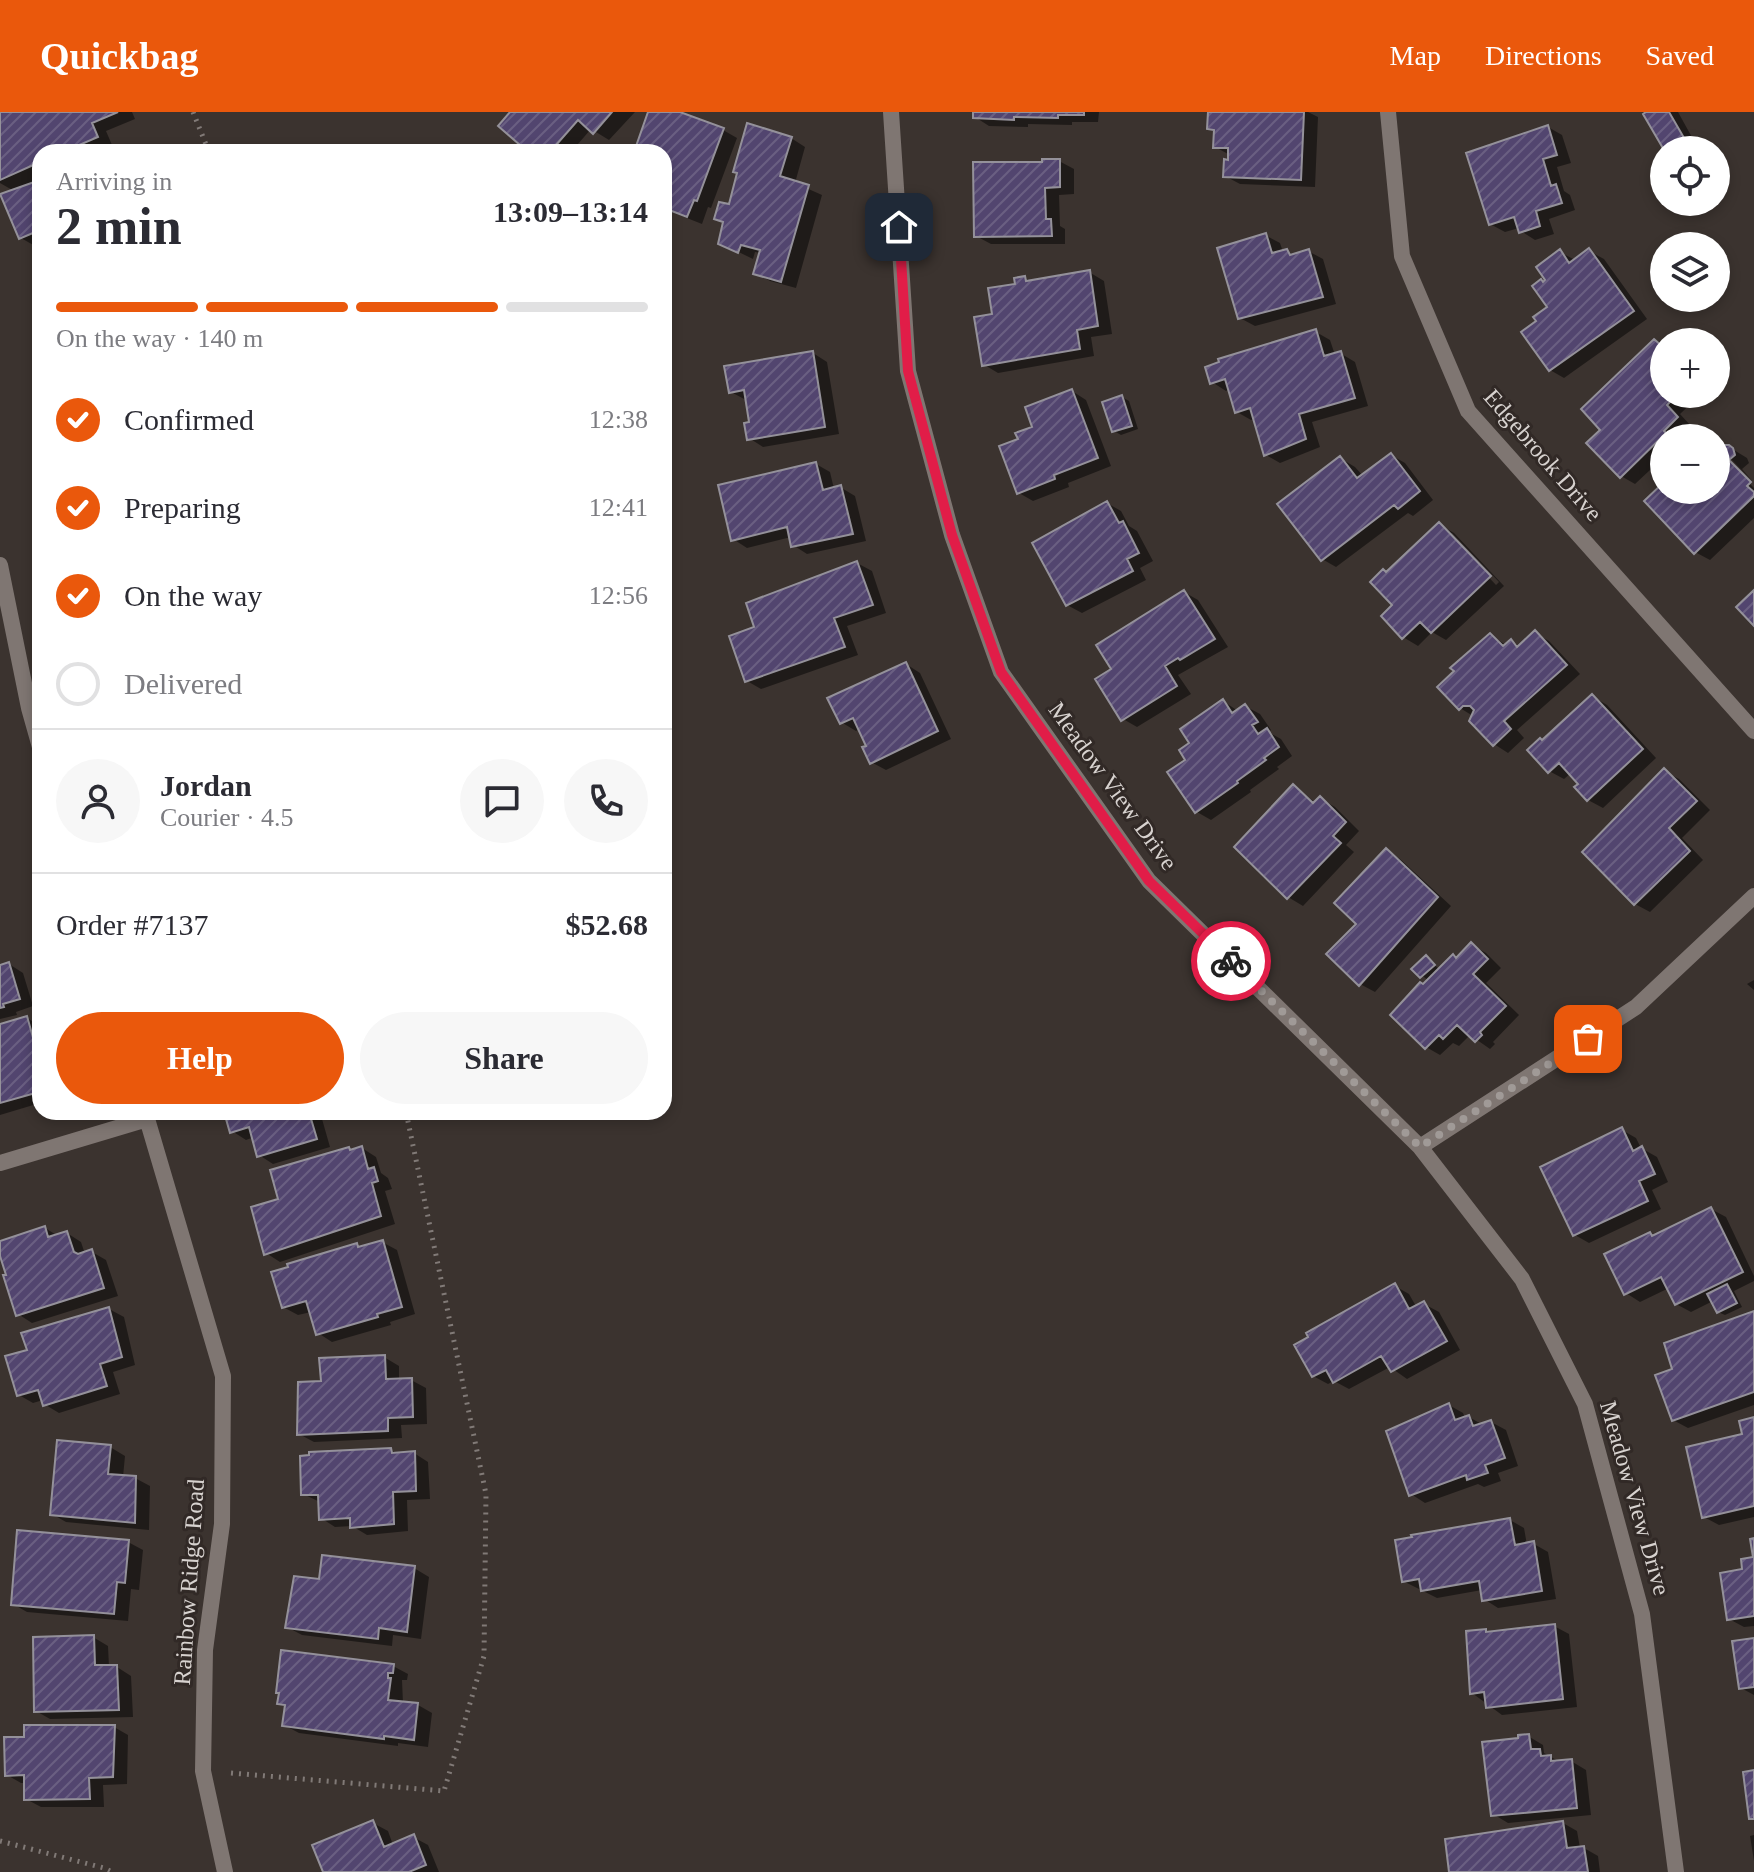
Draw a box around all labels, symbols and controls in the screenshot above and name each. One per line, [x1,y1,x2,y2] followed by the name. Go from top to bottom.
[40,35,198,77] text: Quickbag
[1390,40,1441,71] text: Map
[1485,40,1602,71] text: Directions
[1646,40,1714,71] text: Saved
[1650,136,1730,504] map controls
[1650,136,1730,216] button: locate
[56,167,172,196] text: Arriving in
[865,193,933,261] pin
[493,195,648,228] text: 13:09–13:14
[56,198,182,255] text: 2 min
[877,205,921,249] icon: home
[1650,232,1730,312] button: layers
[56,324,263,353] text: On the way · 140 m
[1650,328,1730,408] button: +
[1479,384,1607,526] street label: Edgebrook Drive
[56,398,100,442] icon: check
[124,403,254,436] text: Confirmed
[589,405,648,434] text: 12:38
[1650,424,1730,504] button: −
[56,486,100,530] icon: check
[124,491,241,524] text: Preparing
[589,493,648,522] text: 12:41
[56,574,100,618] icon: check
[124,579,262,612] text: On the way
[589,581,648,610] text: 12:56
[124,667,242,700] text: Delivered
[1043,697,1183,875] street label: Meadow View Drive
[56,759,140,843] button: person
[460,759,544,843] button: chat
[564,759,648,843] button: phone
[160,769,252,802] text: Jordan
[160,803,294,832] text: Courier · 4.5
[56,908,208,941] text: Order #7137
[566,908,648,941] text: $52.68
[1191,921,1271,1001] courier
[1209,939,1253,983] icon: bike
[1554,1005,1622,1073] pin
[56,1012,344,1104] button: Help
[360,1012,648,1104] button: Share
[1566,1017,1610,1061] icon: bag
[1595,1398,1675,1598] street label: Meadow View Drive
[169,1478,209,1686] street label: Rainbow Ridge Road

